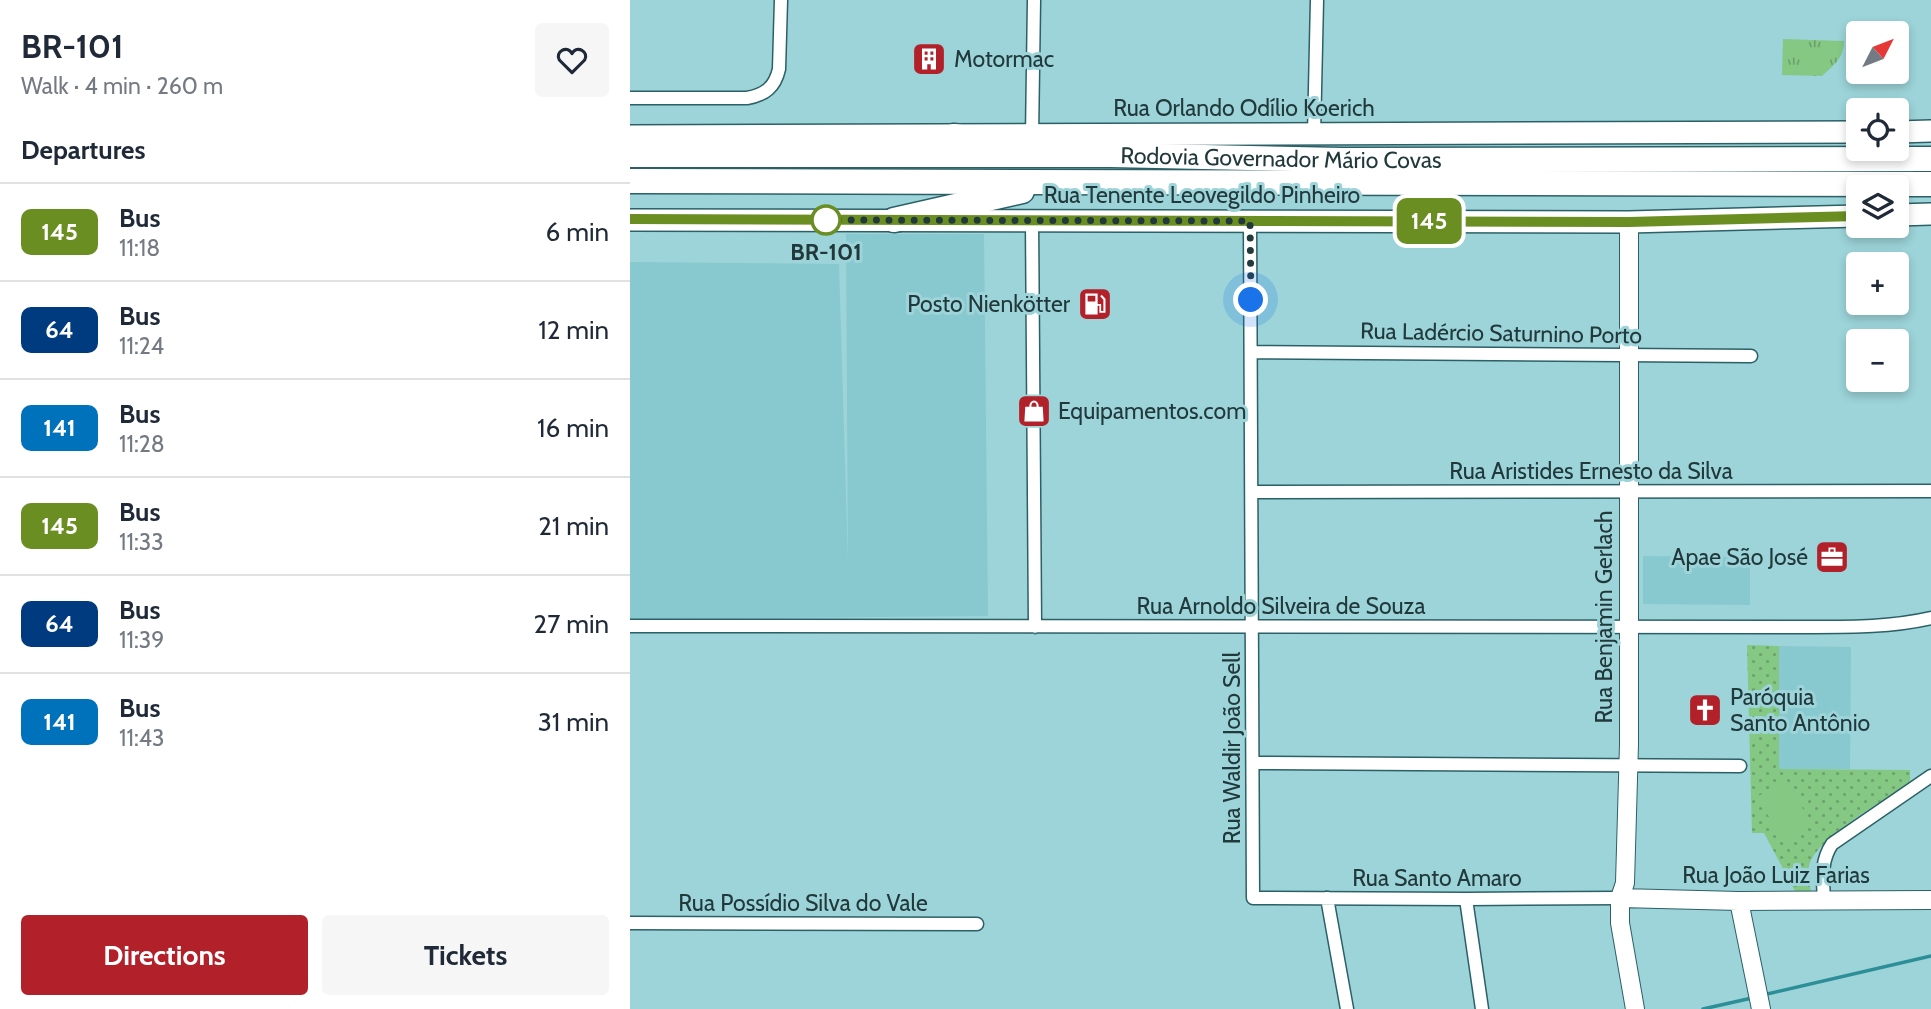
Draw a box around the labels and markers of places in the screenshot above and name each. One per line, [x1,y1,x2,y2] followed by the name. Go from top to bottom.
[910,40,948,78] building icon: Motormac
[954,45,1054,73] place label: Motormac
[811,205,841,235] marker: BR-101
[790,238,862,266] place label: BR-101
[1076,285,1114,323] fuel station icon: Posto Nienkötter
[907,290,1071,318] place label: Posto Nienkötter
[1015,392,1053,430] shop icon: Equipamentos.com
[1058,397,1246,425] place label: Equipamentos.com
[1813,538,1851,576] office icon: Apae São José
[1671,543,1808,571] place label: Apae São José
[1730,683,1870,737] place label: Paróquia Santo Antônio
[1686,691,1724,729] church icon: Paróquia Santo Antônio

